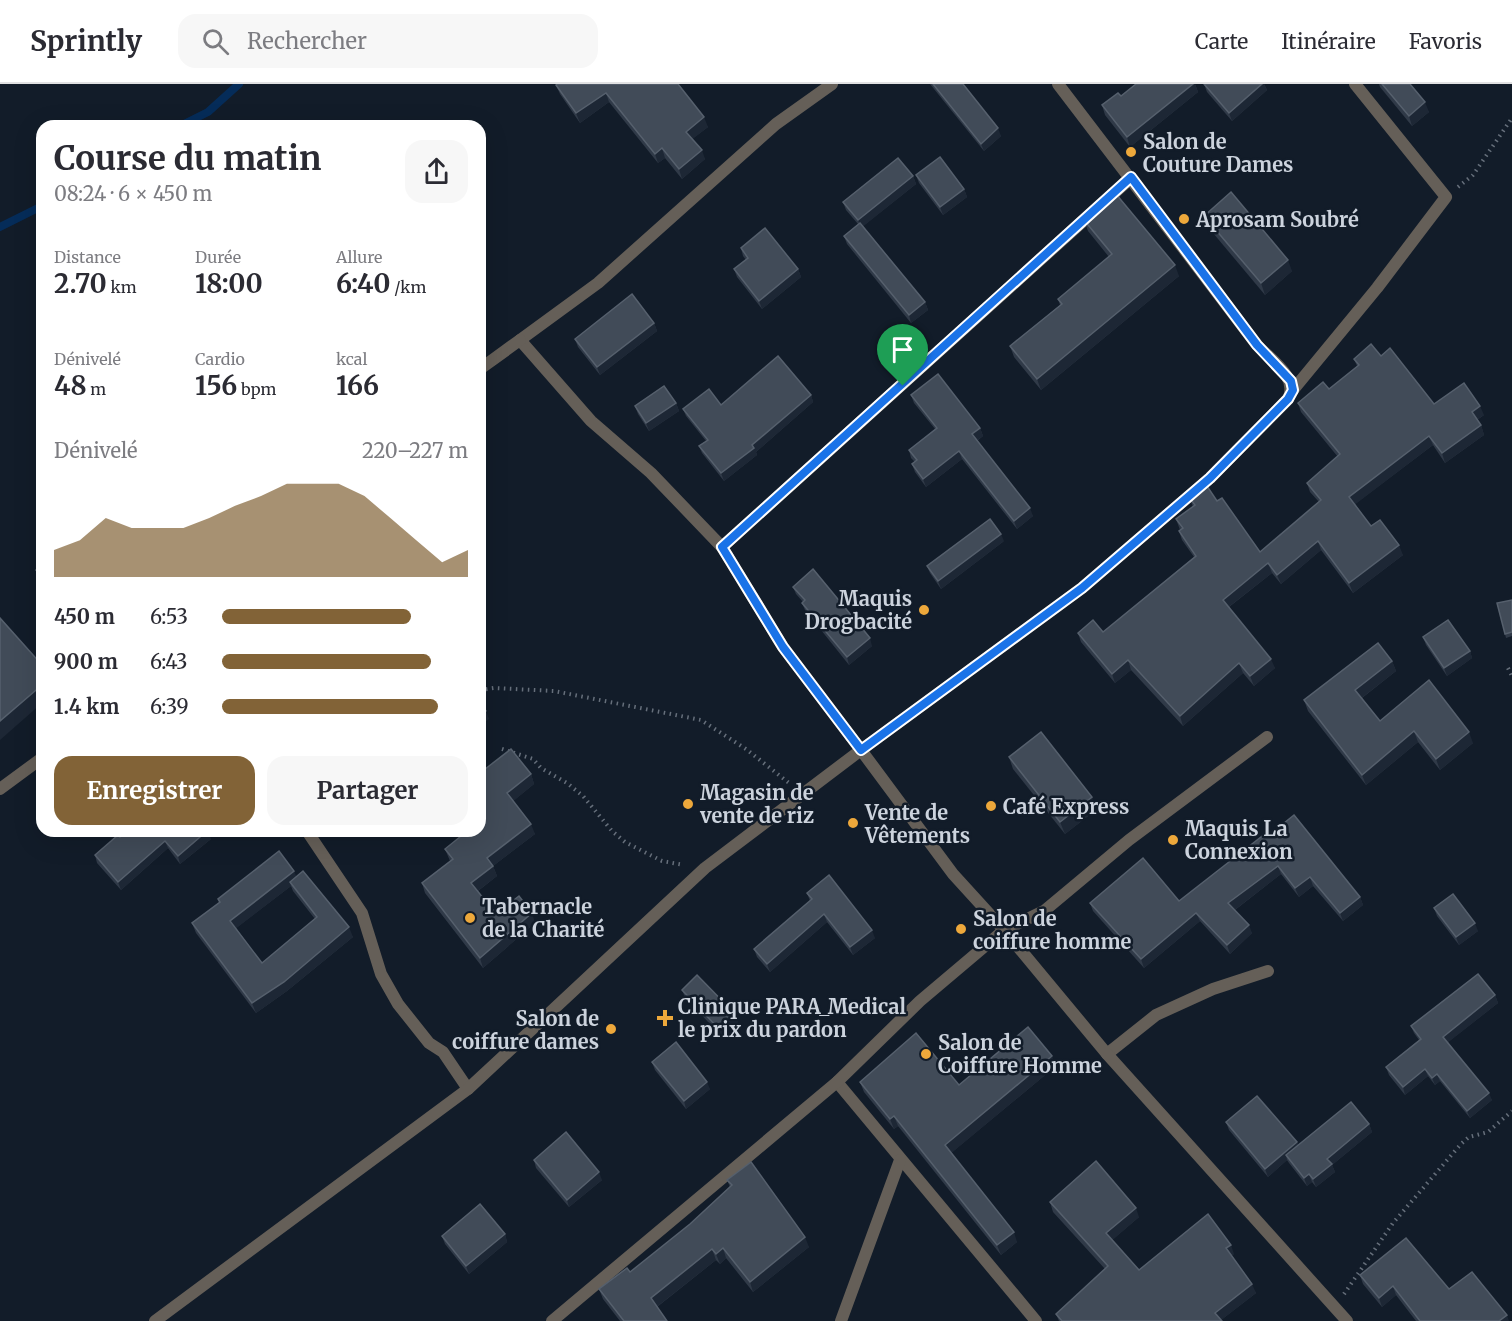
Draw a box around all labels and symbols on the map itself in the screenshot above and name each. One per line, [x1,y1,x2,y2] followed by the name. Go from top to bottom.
[1143,129,1293,177] place label: Salon de Couture Dames
[1124,145,1138,159] marker: Salon de Couture Dames
[1195,207,1359,232] place label: Aprosam Soubré
[1177,212,1191,226] marker: Aprosam Soubré
[877,324,928,386] pin
[805,586,912,634] place label: Maquis Drogbacité
[917,603,931,617] marker: Maquis Drogbacité
[699,780,814,828] place label: Magasin de vente de riz
[1003,794,1129,819] place label: Café Express
[681,797,695,811] marker: Magasin de vente de riz
[984,799,998,813] marker: Café Express
[864,800,970,848] place label: Vente de Vêtements
[846,816,860,830] marker: Vente de Vêtements
[1185,816,1293,864] place label: Maquis La Connexion
[1166,833,1180,847] marker: Maquis La Connexion
[482,894,604,942] place label: Tabernacle de la Charité
[973,906,1132,954] place label: Salon de coiffure homme
[463,911,477,925] marker: Tabernacle de la Charité
[954,922,968,936] marker: Salon de coiffure homme
[678,994,907,1042] place label: Clinique PARA_Medical le prix du pardon
[452,1006,599,1054] place label: Salon de coiffure dames
[656,1009,674,1027] marker: Clinique PARA_Medical le prix du pardon
[604,1022,618,1036] marker: Salon de coiffure dames
[938,1030,1102,1078] place label: Salon de Coiffure Homme
[919,1047,933,1061] marker: Salon de Coiffure Homme

